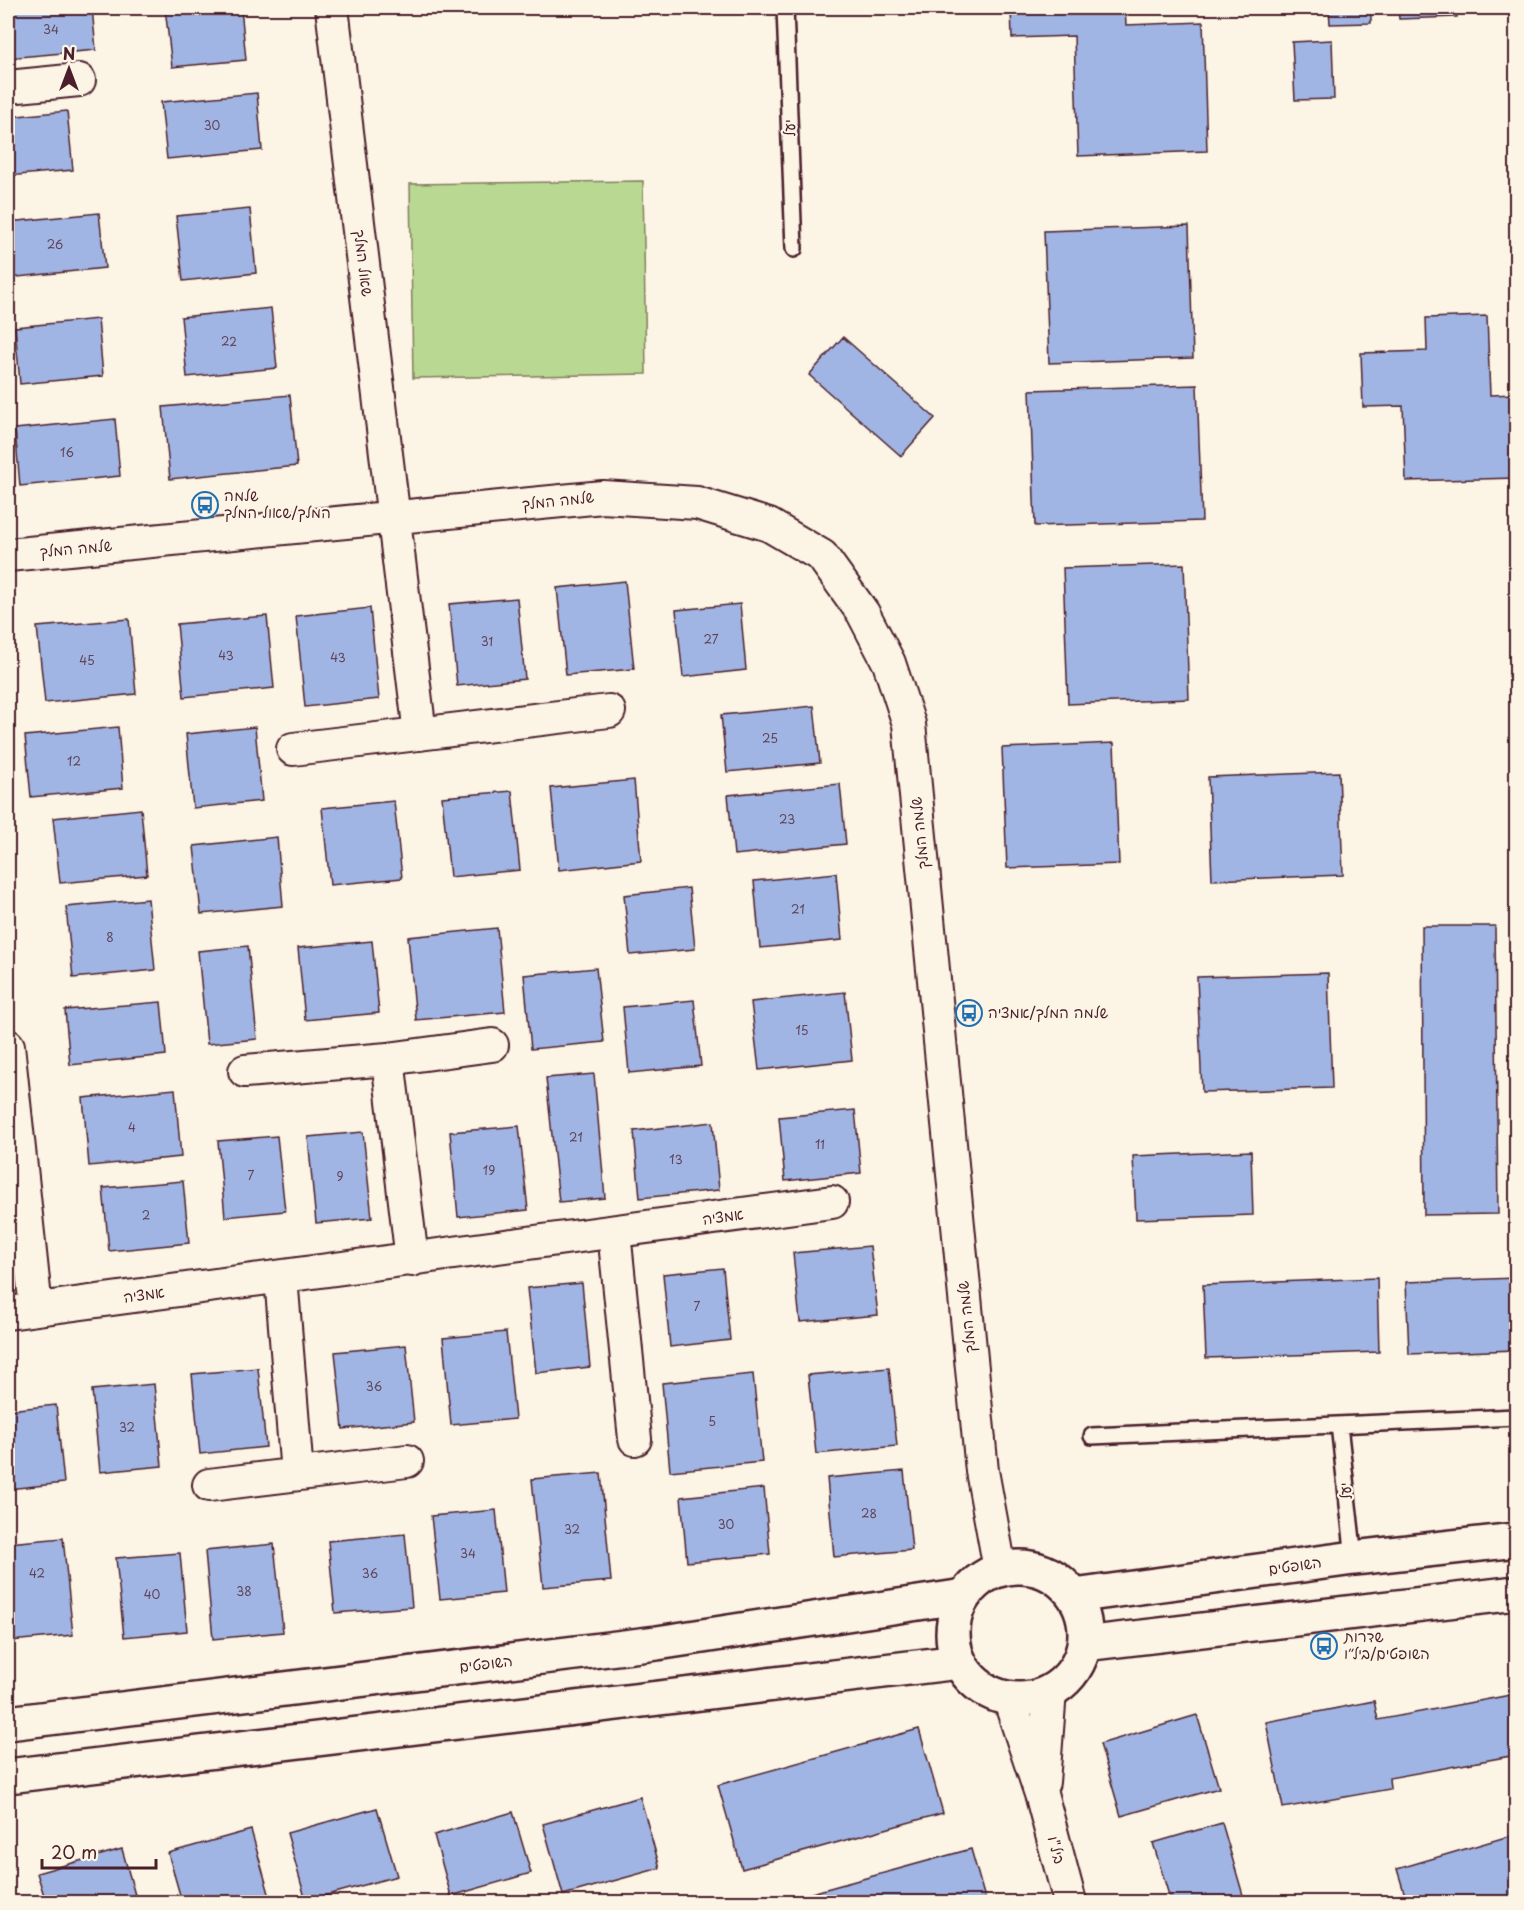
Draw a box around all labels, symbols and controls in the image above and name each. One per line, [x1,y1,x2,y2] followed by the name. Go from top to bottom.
[43,20,59,38] house number: 34
[39,39,99,99] north arrow
[63,41,75,65] text: N
[204,116,221,134] house number: 30
[777,119,800,137] street label: יעל
[349,228,380,298] street label: שאול המלך
[47,235,63,253] house number: 26
[221,332,237,350] house number: 22
[60,443,74,461] house number: 16
[224,483,331,523] place label: שלמה המלך/שאול המלך
[521,484,595,515] street label: שלמה המלך
[190,490,220,520] bus stop icon: שלמה המלך/שאול המלך
[39,533,113,562] street label: שלמה המלך
[704,630,719,648] house number: 27
[481,632,493,650] house number: 31
[218,646,234,664] house number: 43
[330,648,346,666] house number: 43
[79,651,95,669] house number: 45
[762,729,778,747] house number: 25
[67,752,81,770] house number: 12
[903,796,934,870] street label: שלמה המלך
[779,810,795,828] house number: 23
[791,900,805,918] house number: 21
[106,928,114,946] house number: 8
[954,998,984,1028] bus stop icon: שלמה המלך/אמציה
[988,1000,1109,1023] place label: שלמה המלך/אמציה
[795,1021,809,1039] house number: 15
[128,1118,136,1136] house number: 4
[569,1128,583,1146] house number: 21
[815,1135,825,1153] house number: 11
[669,1150,683,1168] house number: 13
[483,1161,495,1179] house number: 19
[248,1166,255,1184] house number: 7
[336,1167,344,1185] house number: 9
[701,1201,745,1230] street label: אמציה
[142,1206,150,1224] house number: 2
[122,1279,166,1308] street label: אמציה
[950,1280,981,1354] street label: שלמה המלך
[694,1297,701,1315] house number: 7
[366,1377,382,1395] house number: 36
[708,1412,716,1430] house number: 5
[119,1418,135,1436] house number: 32
[1332,1481,1357,1501] street label: יעל
[861,1504,877,1522] house number: 28
[718,1515,735,1533] house number: 30
[564,1520,580,1538] house number: 32
[460,1544,476,1562] house number: 34
[1267,1549,1323,1580] street label: השופטים
[29,1564,45,1582] house number: 42
[362,1564,378,1582] house number: 36
[236,1582,252,1600] house number: 38
[144,1585,161,1603] house number: 40
[1343,1624,1430,1664] place label: שדרות השופטים/ביל״ו
[1309,1631,1339,1661] bus stop icon: שדרות השופטים/ביל״ו
[458,1648,514,1677] street label: השופטים
[42,1832,156,1870] scale bar
[1043,1833,1072,1866] street label: ביל"ו
[51,1838,97,1865] text: 20 m

